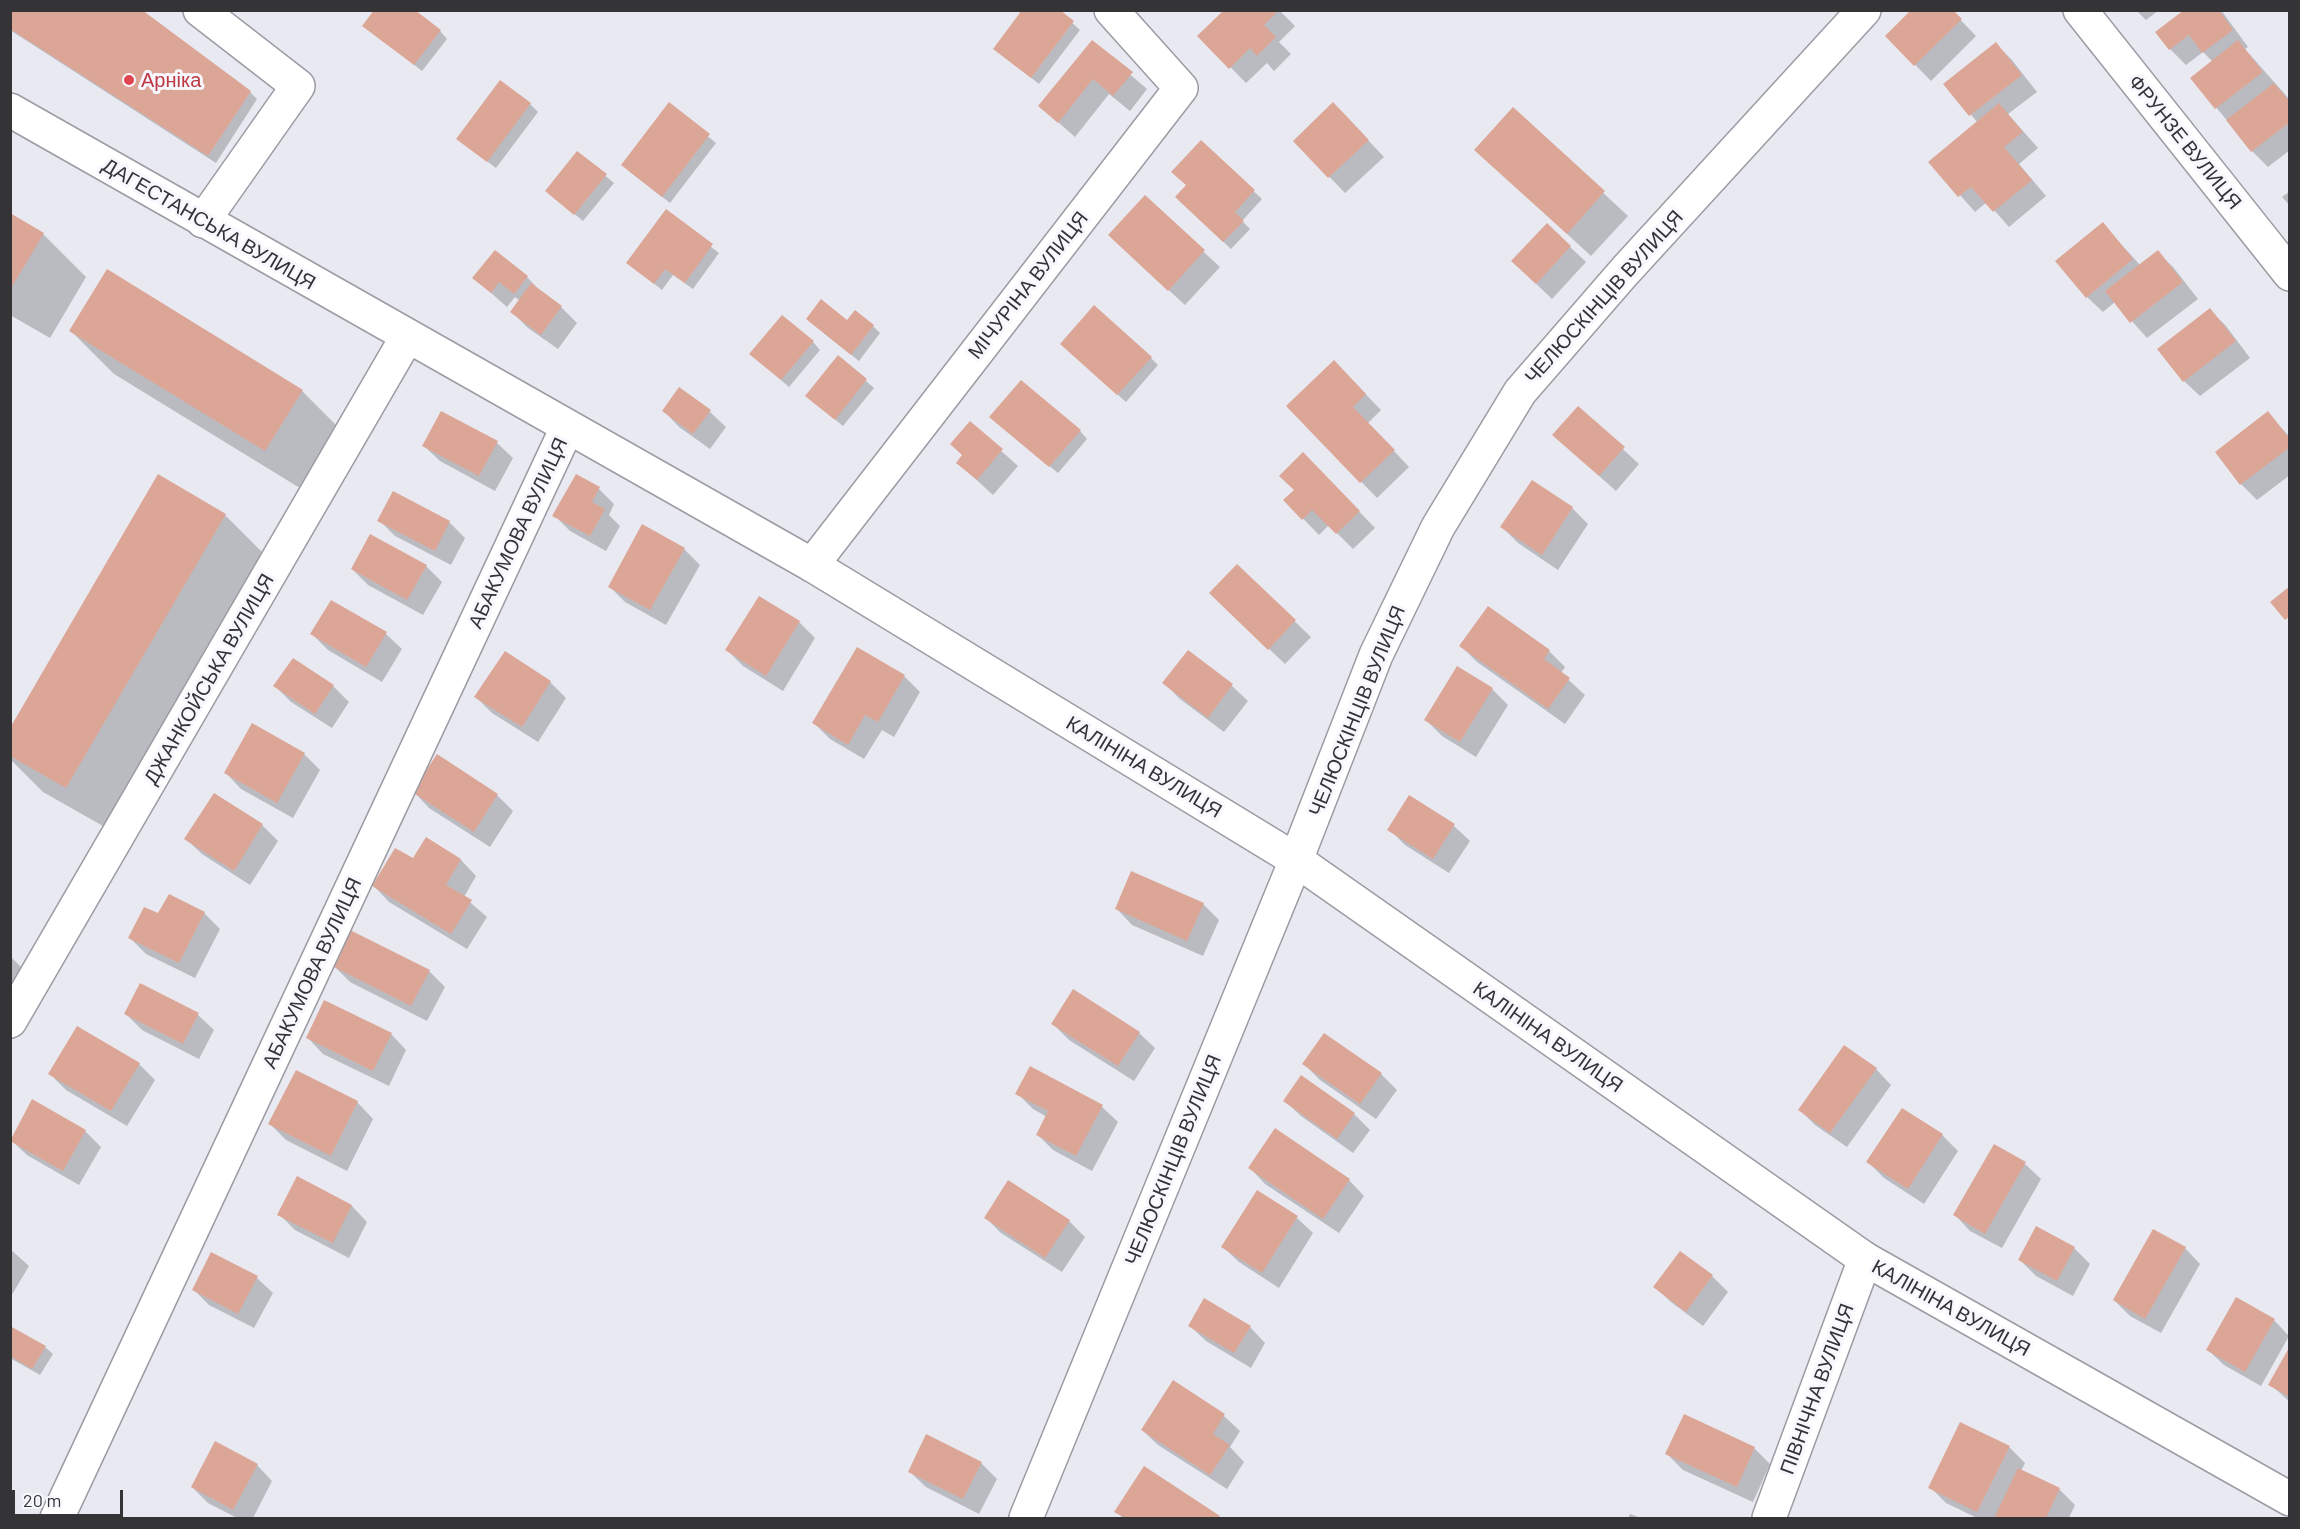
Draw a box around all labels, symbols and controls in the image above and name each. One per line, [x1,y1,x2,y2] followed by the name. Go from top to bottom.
[141,68,201,92] place label: Арніка
[2123,70,2247,214] street label: ФРУНЗЕ ВУЛИЦЯ
[122,73,136,87] marker: Арніка
[98,153,320,295] street label: ДАГЕСТАНСЬКА ВУЛИЦЯ
[1520,205,1688,389] street label: ЧЕЛЮСКІНЦІВ ВУЛИЦЯ
[963,207,1093,363] street label: МІЧУРІНА ВУЛИЦЯ
[463,434,573,632] street label: АБАКУМОВА ВУЛИЦЯ
[139,569,279,789] street label: ДЖАНКОЙСЬКА ВУЛИЦЯ
[1304,602,1410,820] street label: ЧЕЛЮСКІНЦІВ ВУЛИЦЯ
[1062,711,1226,823] street label: КАЛІНІНА ВУЛИЦЯ
[257,874,367,1072] street label: АБАКУМОВА ВУЛИЦЯ
[1468,976,1628,1098] street label: КАЛІНІНА ВУЛИЦЯ
[1120,1051,1226,1269] street label: ЧЕЛЮСКІНЦІВ ВУЛИЦЯ
[1868,1255,2034,1361] street label: КАЛІНІНА ВУЛИЦЯ
[1775,1300,1859,1478] street label: ПІВНІЧНА ВУЛИЦЯ
[15,1478,126,1516] scale bar
[23,1489,61,1511] text: 20 m

